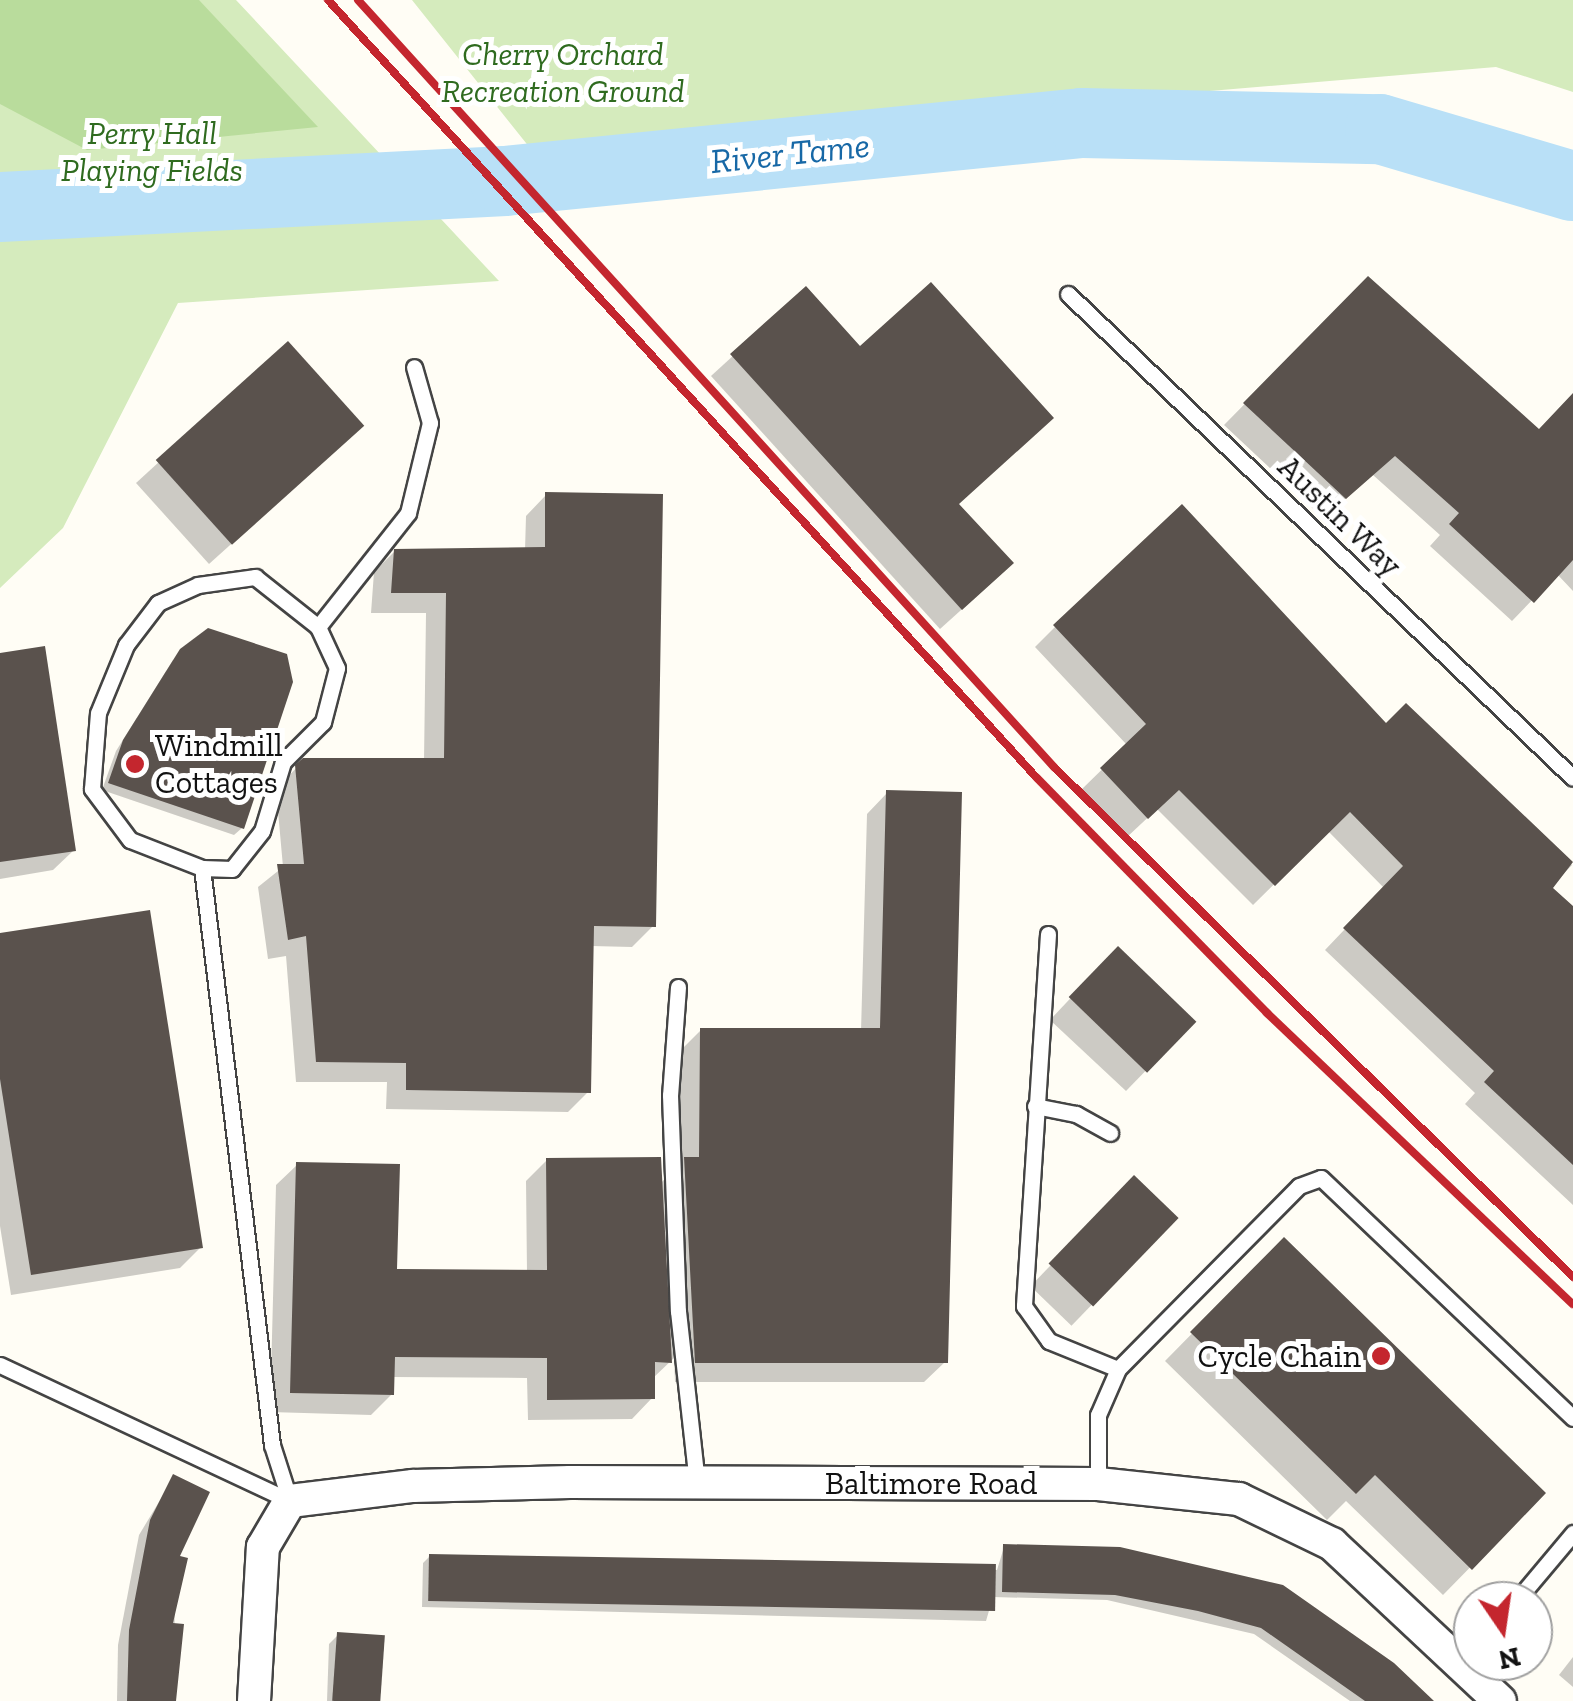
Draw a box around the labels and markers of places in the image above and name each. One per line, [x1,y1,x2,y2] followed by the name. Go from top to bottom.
[155,727,283,802] place label: Windmill Cottages
[124,753,146,775] marker: Windmill Cottages
[1197,1337,1361,1375] place label: Cycle Chain
[1370,1345,1392,1367] marker: Cycle Chain

